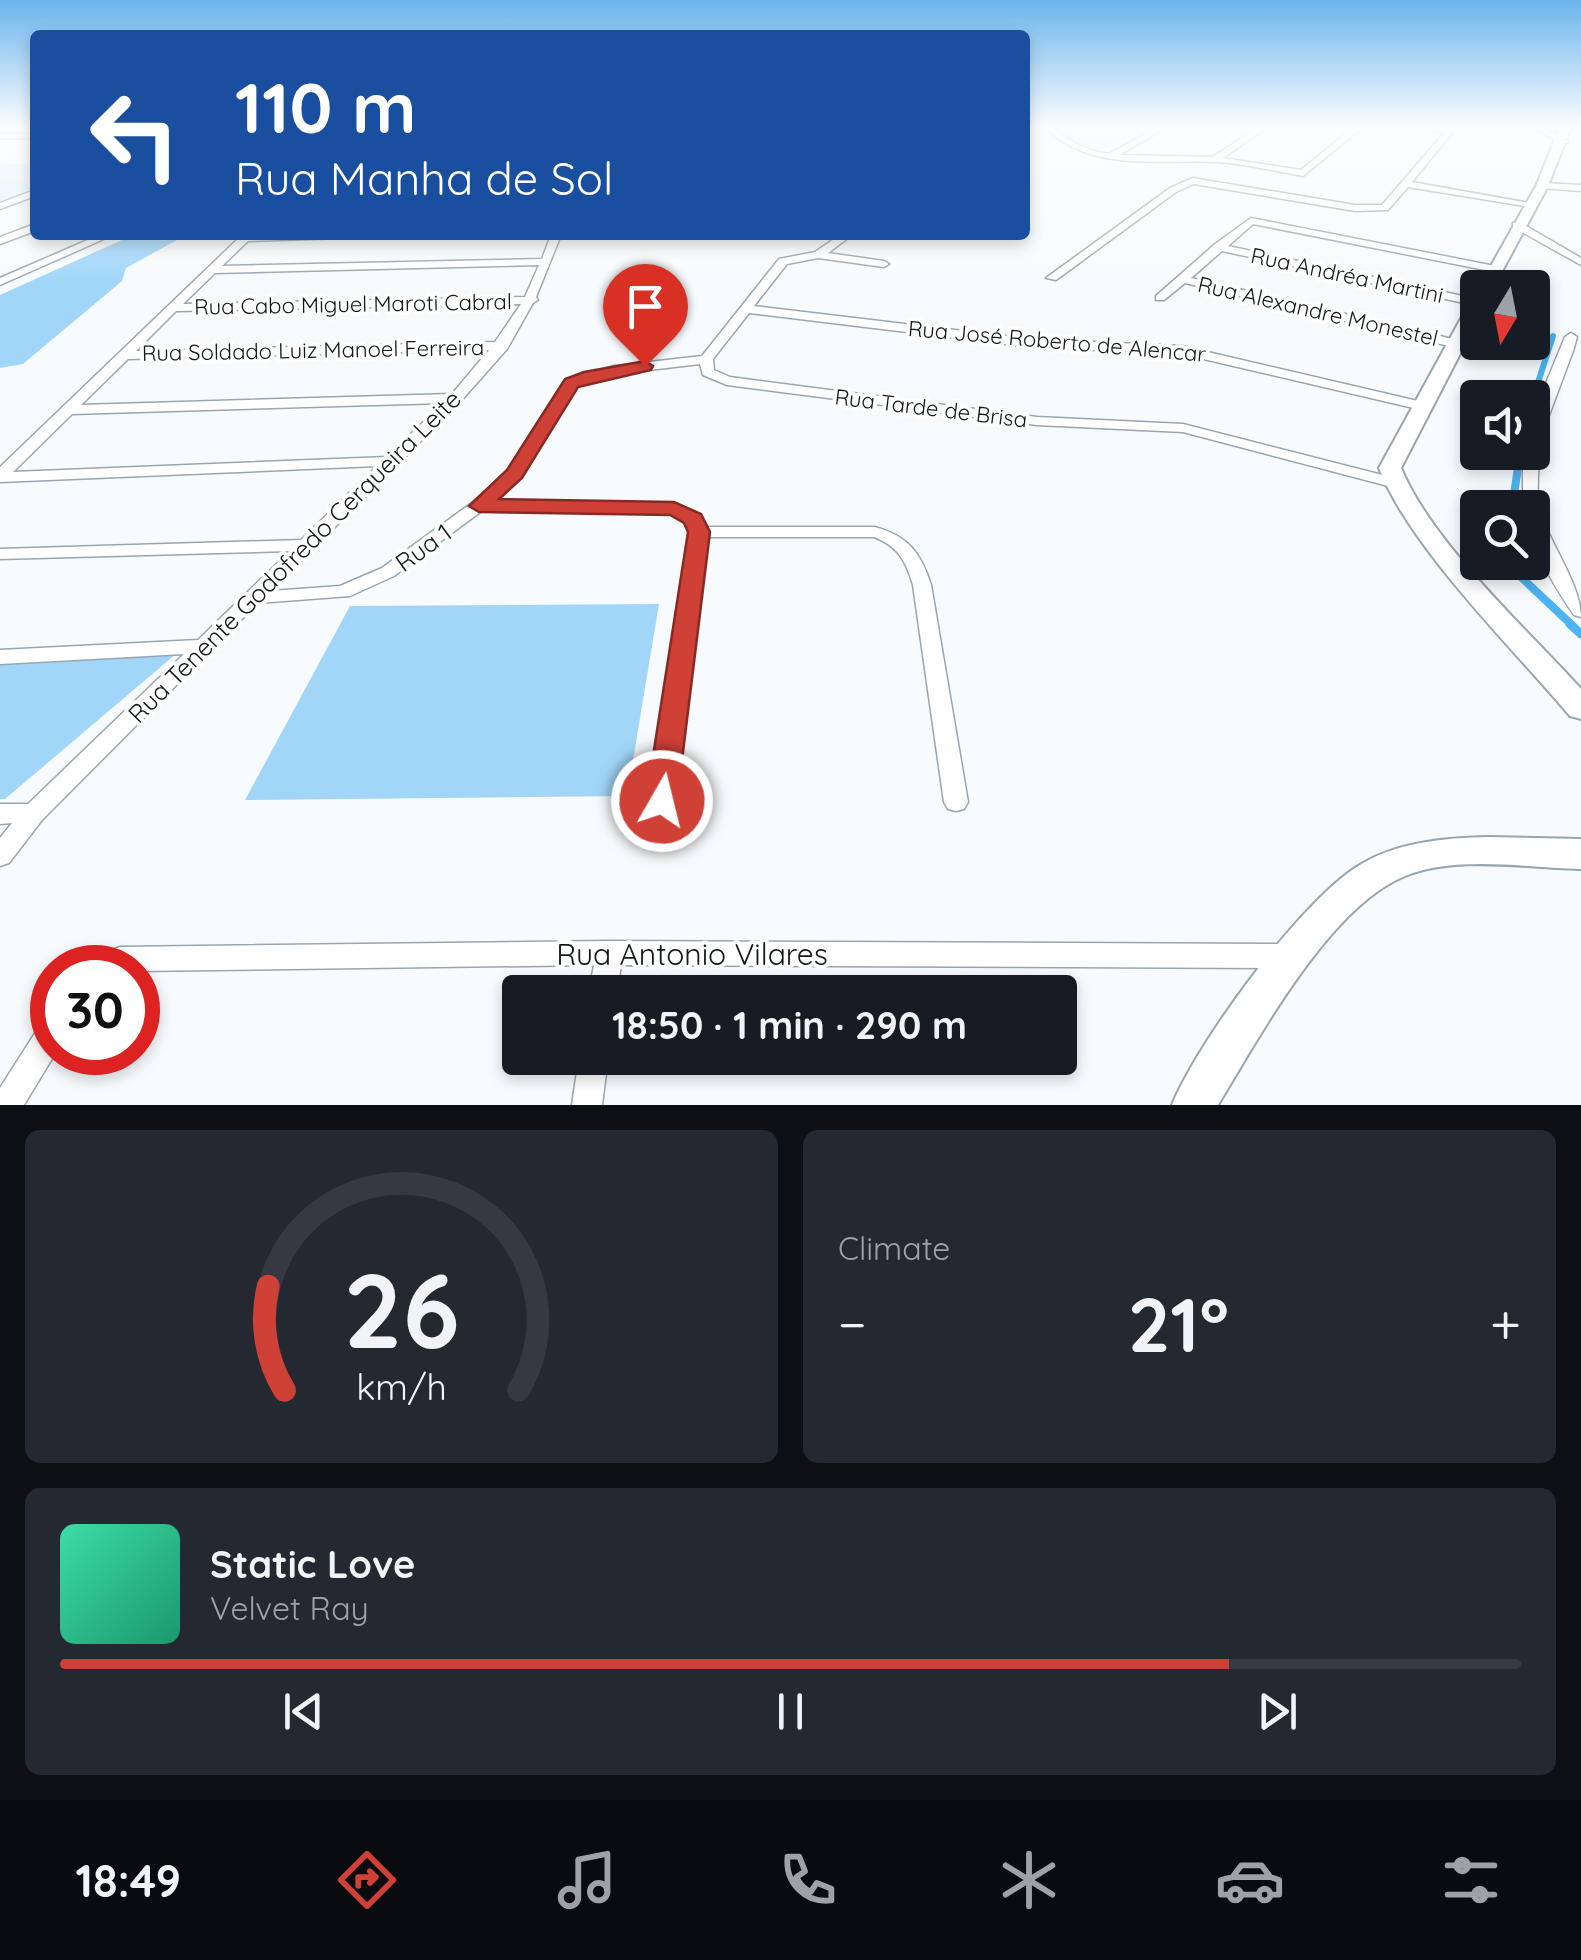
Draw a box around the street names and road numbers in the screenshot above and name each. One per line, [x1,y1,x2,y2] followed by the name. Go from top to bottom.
[1248,241,1446,309] street label: Rua Andréa Martini
[1195,270,1441,352] street label: Rua Alexandre Monestel
[194,287,512,321] street label: Rua Cabo Miguel Maroti Cabral
[907,314,1208,368] street label: Rua José Roberto de Alencar
[142,333,484,367] street label: Rua Soldado Luiz Manoel Ferreira
[833,382,1029,434] street label: Rua Tarde de Brisa
[121,383,467,729] street label: Rua Tenente Godofredo Cerqueira Leite
[389,516,457,578] street label: Rua 1
[556,935,828,973] street label: Rua Antonio Vilares

